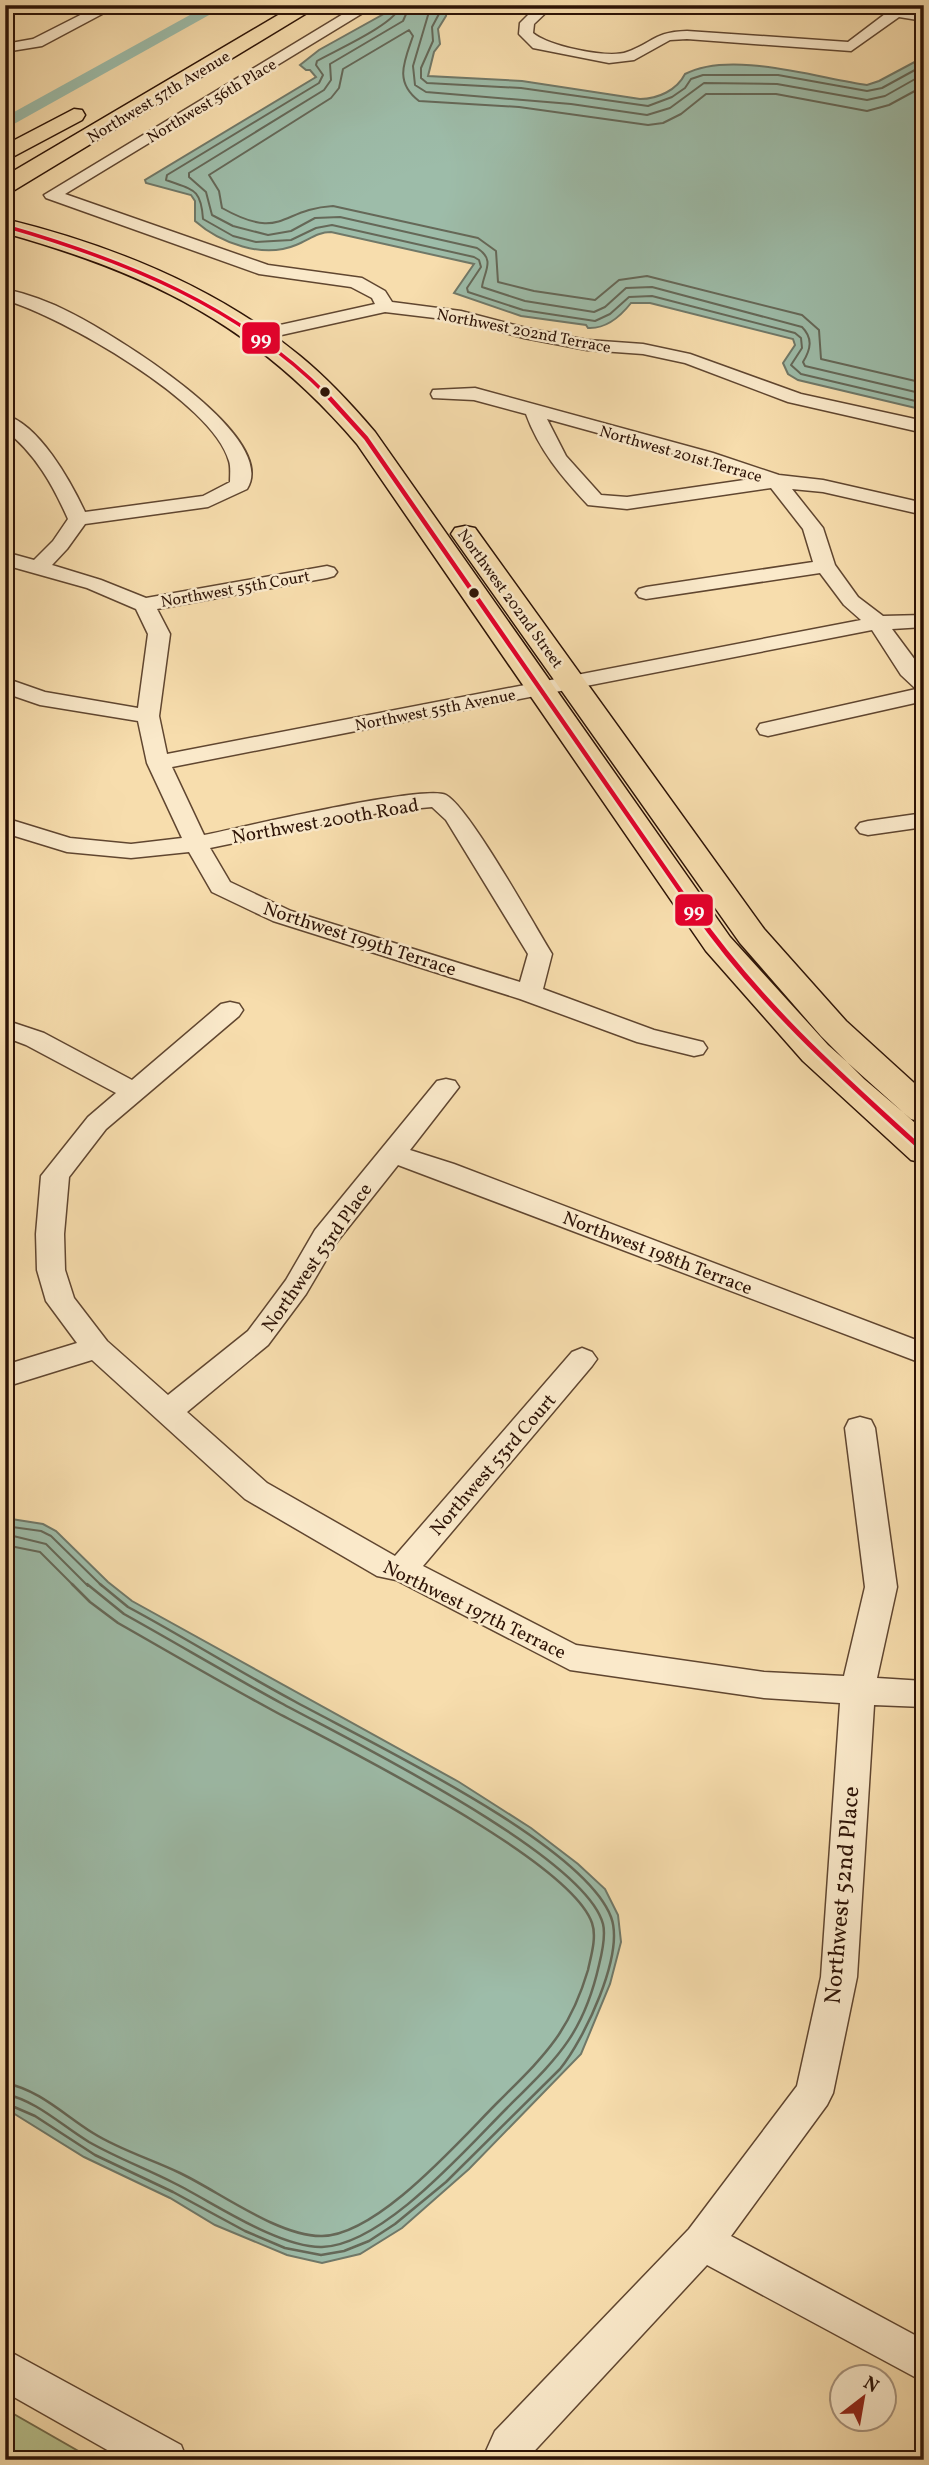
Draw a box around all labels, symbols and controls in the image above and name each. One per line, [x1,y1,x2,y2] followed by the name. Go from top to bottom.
[83,46,235,149] street label: Northwest 57th Avenue
[143,54,281,149] street label: Northwest 56th Place
[435,304,613,360] street label: Northwest 202nd Terrace
[241,321,281,355] line badge: 99
[250,327,272,353] text: 99
[318,385,332,399] unlabelled marker
[596,421,764,489] street label: Northwest 201st Terrace
[451,525,568,674] street label: Northwest 202nd Street
[159,566,312,614] street label: Northwest 55th Court
[467,586,481,600] unlabelled marker
[353,685,518,737] street label: Northwest 55th Avenue
[230,793,421,851] street label: Northwest 200th Road
[674,893,714,927] line badge: 99
[259,896,459,983] street label: Northwest 199th Terrace
[683,899,705,925] text: 99
[256,1178,379,1338] street label: Northwest 53rd Place
[559,1206,756,1302] street label: Northwest 198th Terrace
[424,1388,563,1542] street label: Northwest 53rd Court
[378,1555,570,1667] street label: Northwest 197th Terrace
[818,1785,868,2005] street label: Northwest 52nd Place
[828,2364,898,2434] north arrow
[858,2370,884,2400] text: N

